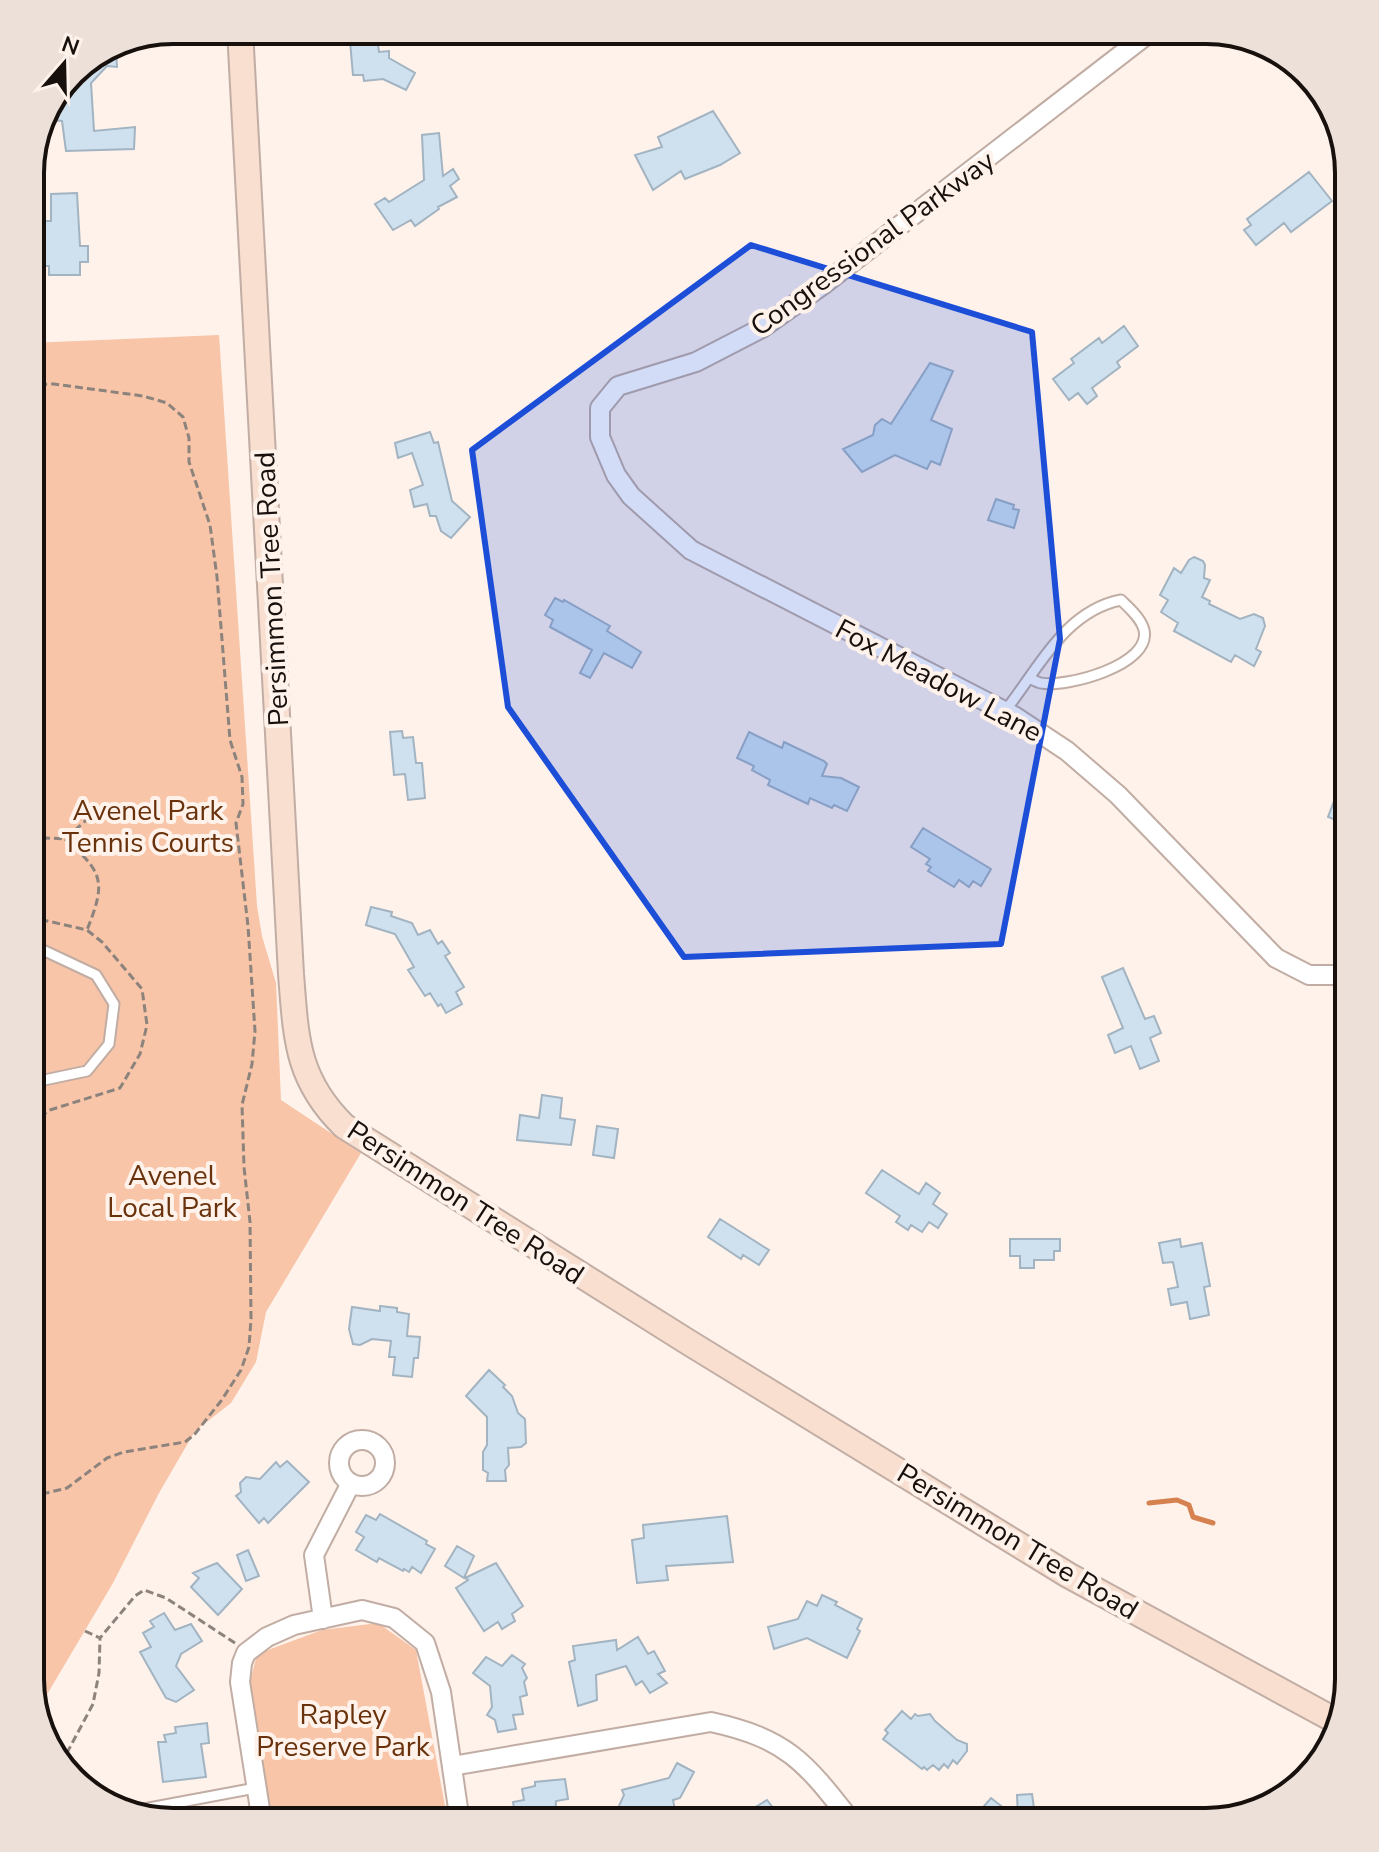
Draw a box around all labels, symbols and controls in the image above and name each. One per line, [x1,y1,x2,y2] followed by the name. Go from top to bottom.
[24,24,104,104] north arrow
[58,29,83,63] text: N
[743,142,1003,345] street label: Congressional Parkway
[246,451,298,727] street label: Persimmon Tree Road
[829,610,1049,751] street label: Fox Meadow Lane
[62,792,234,862] park label: Avenel Park Tennis Courts
[340,1112,591,1294] street label: Persimmon Tree Road
[107,1157,238,1227] park label: Avenel Local Park
[890,1455,1145,1629] street label: Persimmon Tree Road
[256,1696,431,1766] park label: Rapley Preserve Park

